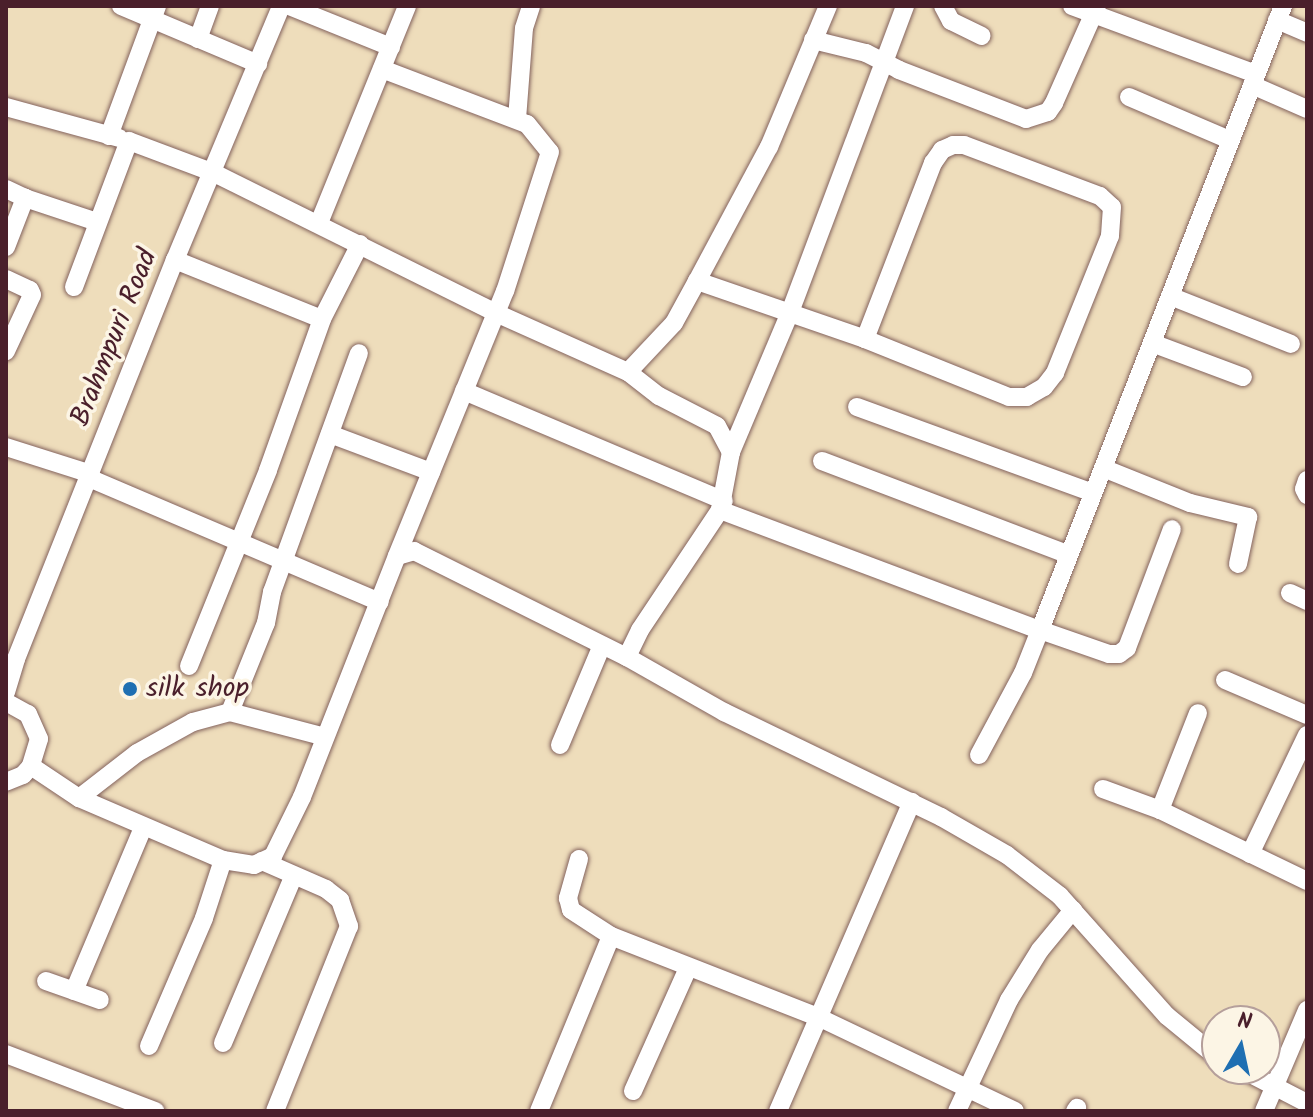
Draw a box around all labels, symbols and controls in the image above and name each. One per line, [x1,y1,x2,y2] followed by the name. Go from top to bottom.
[64,245,166,431] street label: Brahmpuri Road
[146,672,249,706] place label: silk shop
[121,680,139,698] marker: silk shop
[1235,1004,1254,1041] text: N
[1201,1005,1281,1085] north arrow

